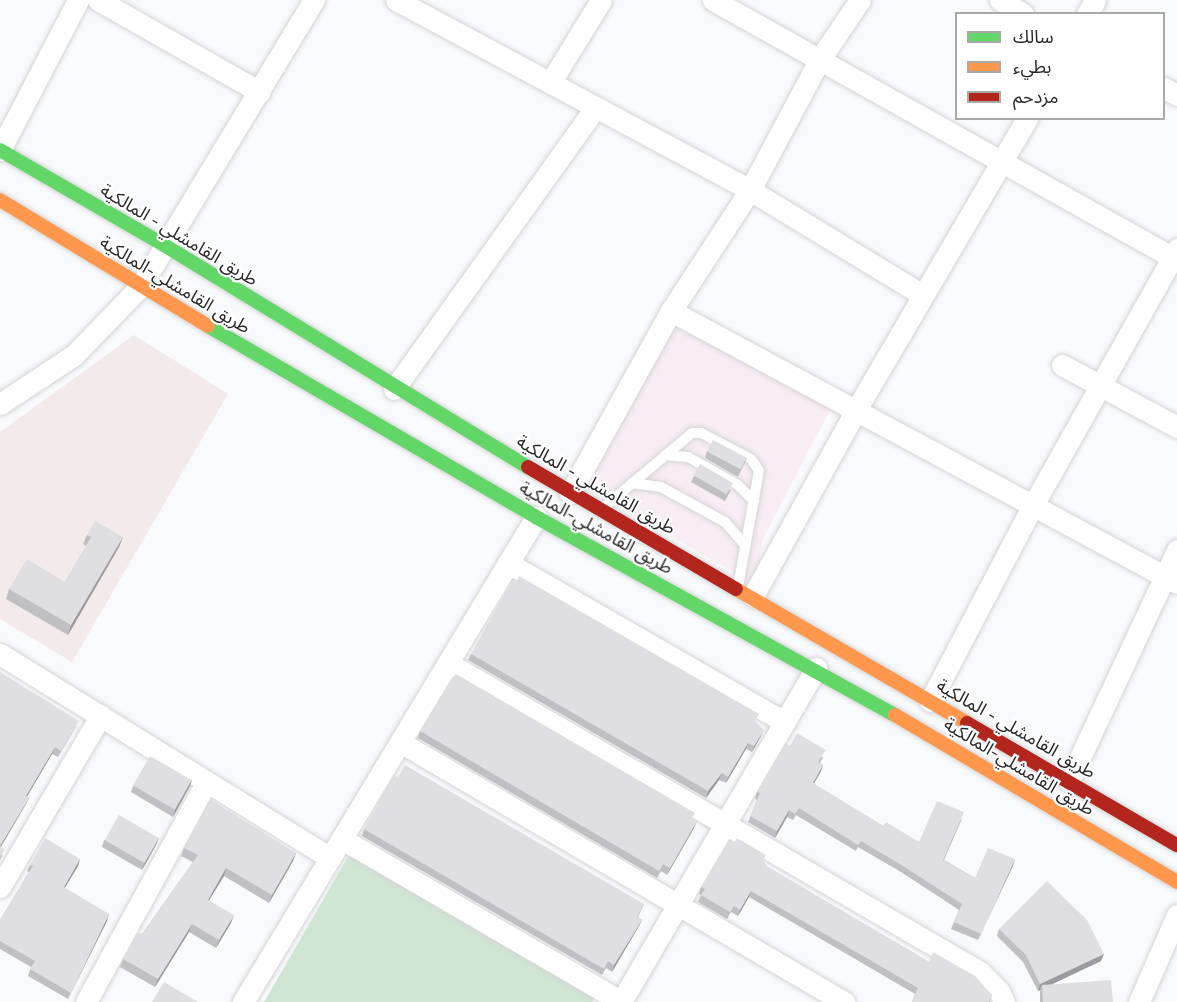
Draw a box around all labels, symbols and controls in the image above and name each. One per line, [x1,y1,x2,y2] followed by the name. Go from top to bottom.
[955,12,1165,120] legend
[1013,25,1054,48] text: سالك
[1013,55,1051,78] text: بطيء
[1013,85,1058,108] text: مزدحم
[96,179,262,291] street label: طريق القامشلي - المالكية
[96,231,254,339] street label: طريق القامشلي-المالكية
[512,430,680,540] street label: طريق القامشلي - المالكية
[516,477,676,579] street label: طريق القامشلي-المالكية
[932,674,1100,784] street label: طريق القامشلي - المالكية
[940,713,1098,821] street label: طريق القامشلي-المالكية

